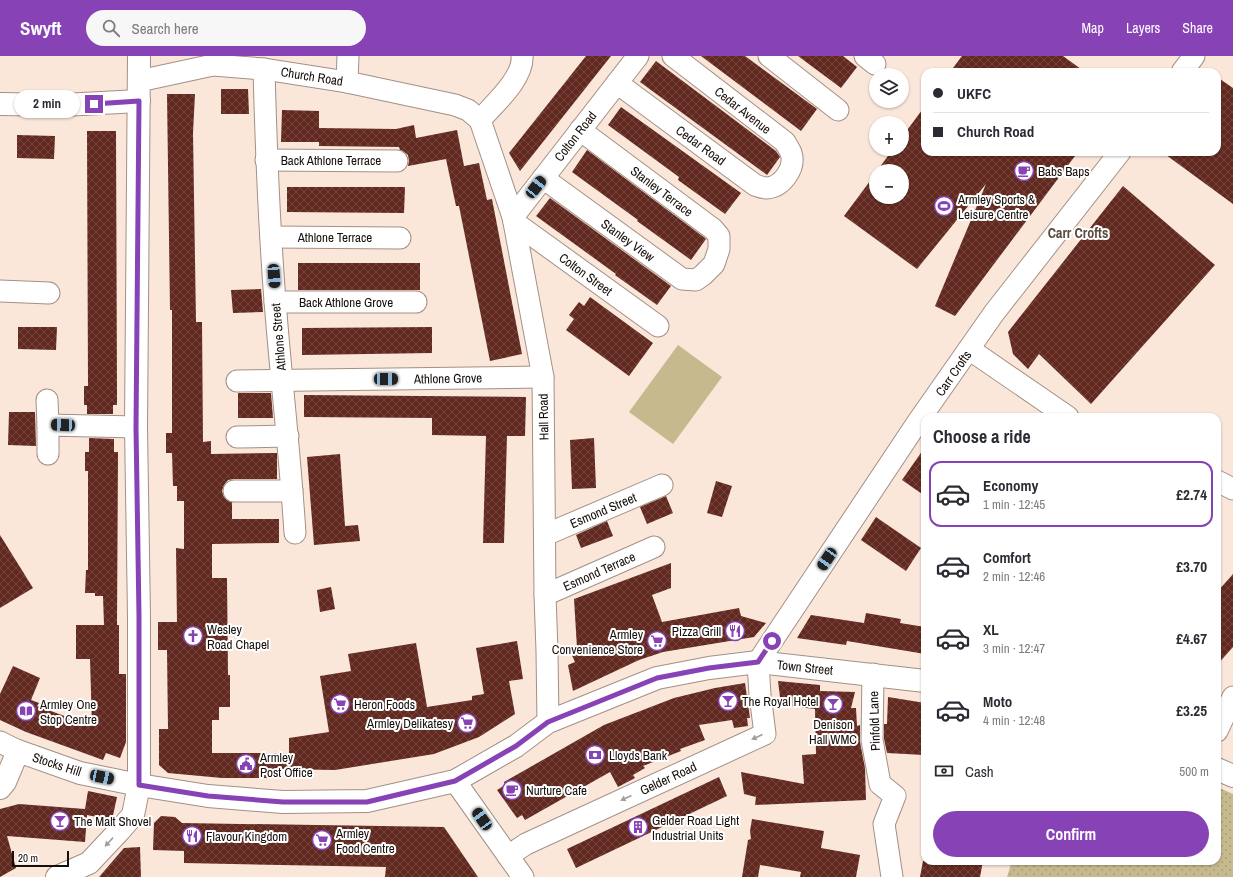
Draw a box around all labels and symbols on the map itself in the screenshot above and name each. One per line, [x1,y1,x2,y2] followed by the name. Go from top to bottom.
[280,63,344,90] street label: Church Road
[711,83,775,138] street label: Cedar Avenue
[14,90,80,118] callout: 2 min
[85,95,103,113] route end
[550,108,600,165] street label: Colton Road
[672,122,729,169] street label: Cedar Road
[281,152,381,169] street label: Back Athlone Terrace
[1013,160,1035,182] cafe icon: Babs Baps
[627,162,696,220] street label: Stanley Terrace
[1038,163,1090,180] place label: Babs Baps
[524,174,548,200] car
[957,191,1036,223] place label: Armley Sports & Leisure Centre
[933,195,955,217] sports icon: Armley Sports & Leisure Centre
[598,215,658,266] street label: Stanley View
[1048,224,1108,242] district label: Carr Crofts
[297,229,372,246] street label: Athlone Terrace
[556,249,616,300] street label: Colton Street
[267,264,281,288] car
[299,294,393,311] street label: Back Athlone Grove
[267,303,290,372] street label: Athlone Street
[931,347,975,400] street label: Carr Crofts
[413,369,482,388] street label: Athlone Grove
[374,373,398,385] car
[535,393,552,441] street label: Hall Road
[51,419,75,431] car
[567,489,639,532] street label: Esmond Street
[815,546,839,572] car
[560,548,638,595] street label: Esmond Terrace
[724,620,746,642] restaurant icon: Pizza Grill
[207,621,269,653] place label: Wesley Road Chapel
[672,623,721,640] place label: Pizza Grill
[182,625,204,647] church icon: Wesley Road Chapel
[552,626,644,658] place label: Armley Convenience Store
[646,630,668,652] supermarket icon: Armley Convenience Store
[763,632,781,650] route start
[776,656,834,679] street label: Town Street
[717,690,739,712] bar icon: The Royal Hotel
[865,691,884,751] street label: Pinfold Lane
[329,693,351,715] supermarket icon: Heron Foods
[742,693,818,710] place label: The Royal Hotel
[822,693,844,715] bar icon: Denison Hall WMC
[39,696,97,728] place label: Armley One Stop Centre
[354,696,415,713] place label: Heron Foods
[15,700,37,722] library icon: Armley One Stop Centre
[456,712,478,734] supermarket icon: Armley Delikatesy
[366,715,454,732] place label: Armley Delikatesy
[809,716,857,748] place label: Denison Hall WMC
[751,734,762,740] one-way arrow
[584,744,606,766] bank icon: Lloyds Bank
[609,747,668,764] place label: Lloyds Bank
[30,749,83,780] street label: Stocks Hill
[259,749,313,781] place label: Armley Post Office
[235,753,257,775] public building icon: Armley Post Office
[637,758,699,799] street label: Gelder Road
[89,769,115,785] car
[501,779,523,801] cafe icon: Nurture Cafe
[526,782,587,799] place label: Nurture Cafe
[620,795,632,801] one-way arrow
[470,806,494,832] car
[49,810,71,832] bar icon: The Malt Shovel
[652,812,739,844] place label: Gelder Road Light Industrial Units
[74,813,151,830] place label: The Malt Shovel
[627,816,649,838] building icon: Gelder Road Light Industrial Units
[181,825,203,847] restaurant icon: Flavour Kingdom
[335,825,395,857] place label: Armley Food Centre
[206,828,287,845] place label: Flavour Kingdom
[311,829,333,851] supermarket icon: Armley Food Centre
[104,837,113,847] one-way arrow
[12,849,69,868] scale bar

